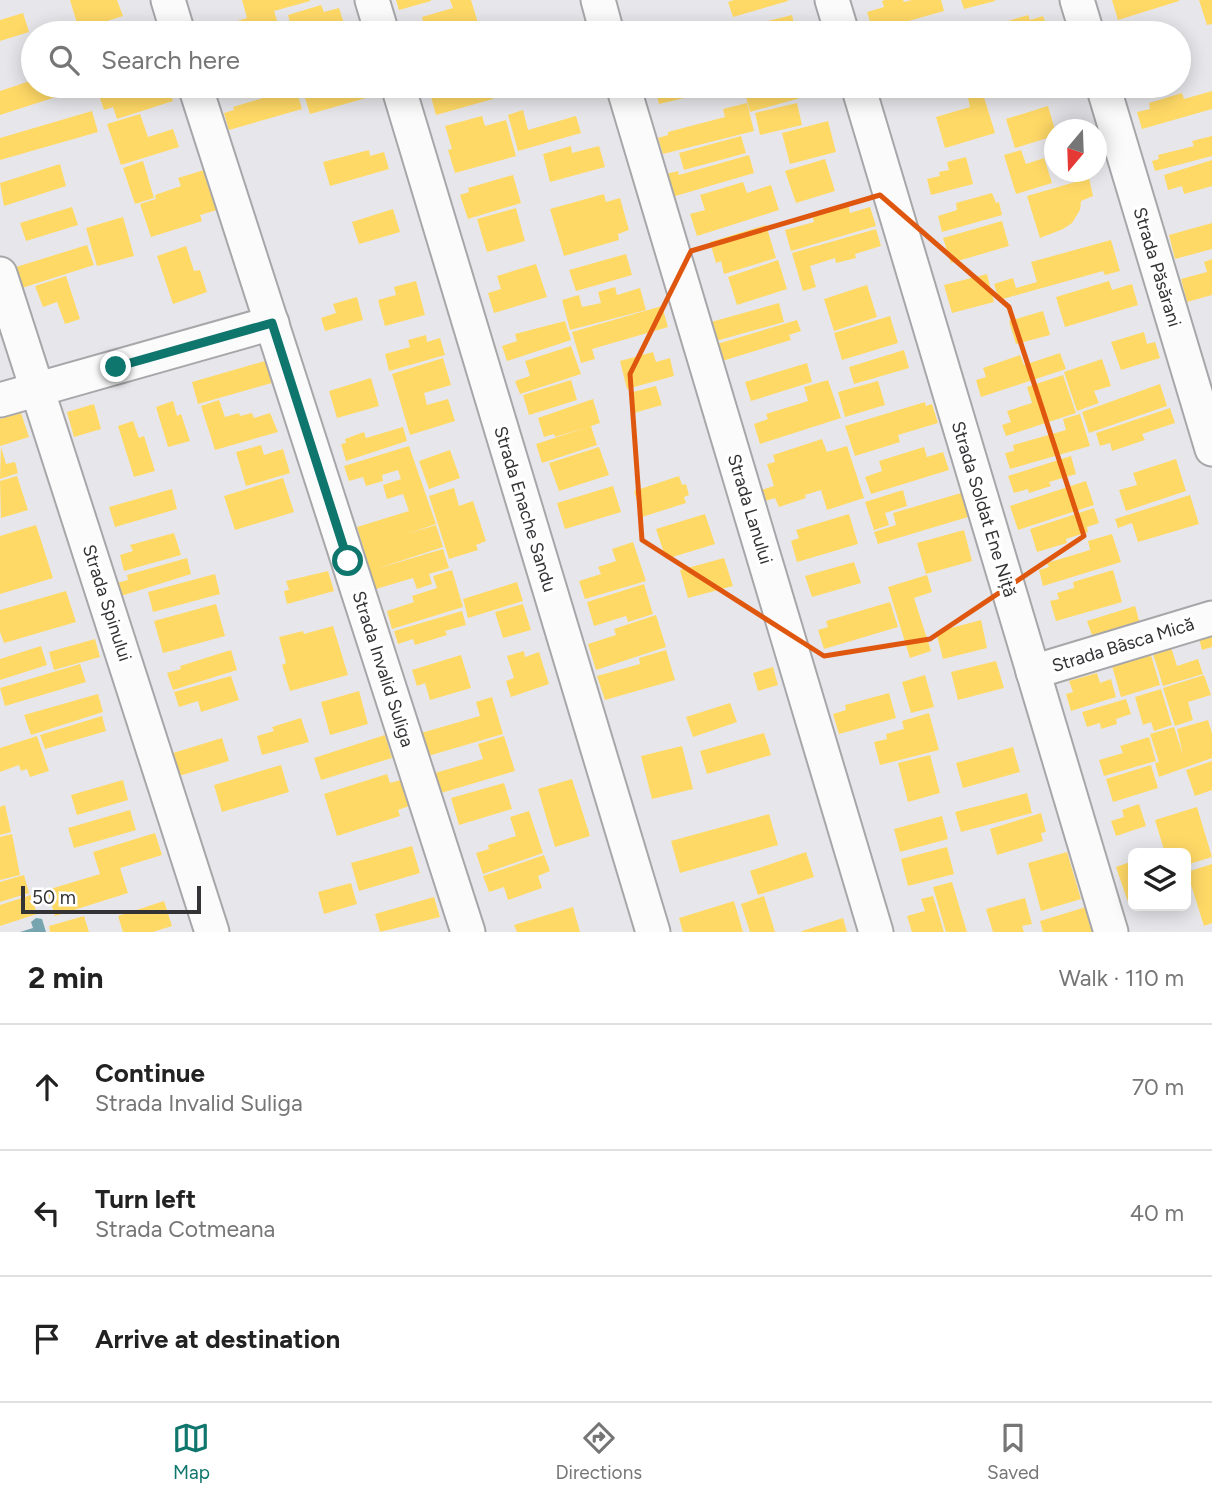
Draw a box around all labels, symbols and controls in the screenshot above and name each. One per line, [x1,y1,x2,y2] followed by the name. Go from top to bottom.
[21,21,1191,98] search box
[45,41,83,79] icon: search
[101,44,240,76] text: Search here
[1044,119,1107,182] north arrow
[1128,205,1186,329] street label: Strada Păsărani
[100,351,131,382] route end
[947,418,1021,600] street label: Strada Soldat Ene Niță
[489,423,561,595] street label: Strada Enache Sandu
[723,451,777,567] street label: Strada Lanului
[78,542,136,664] street label: Strada Spinului
[332,545,363,576] route start
[347,588,419,750] street label: Strada Invalid Suliga
[1049,613,1197,677] street label: Strada Bâsca Mică
[1128,848,1191,911] map controls
[1128,848,1191,911] button: layers
[21,883,201,915] scale bar
[32,886,76,909] text: 50 m
[28,959,104,996] text: 2 min
[1059,964,1184,992] text: Walk · 110 m
[95,1057,205,1089] text: Continue
[28,1068,66,1106] icon: ahead
[1132,1073,1184,1101] text: 70 m
[95,1089,303,1117] text: Strada Invalid Suliga
[95,1183,196,1215] text: Turn left
[28,1194,66,1232] icon: left
[1130,1199,1184,1227] text: 40 m
[95,1215,275,1243] text: Strada Cotmeana
[28,1320,66,1358] icon: arrive
[95,1323,340,1355] text: Arrive at destination
[172,1419,210,1484] tab: Map
[555,1419,642,1484] tab: Directions
[987,1419,1039,1484] tab: Saved

